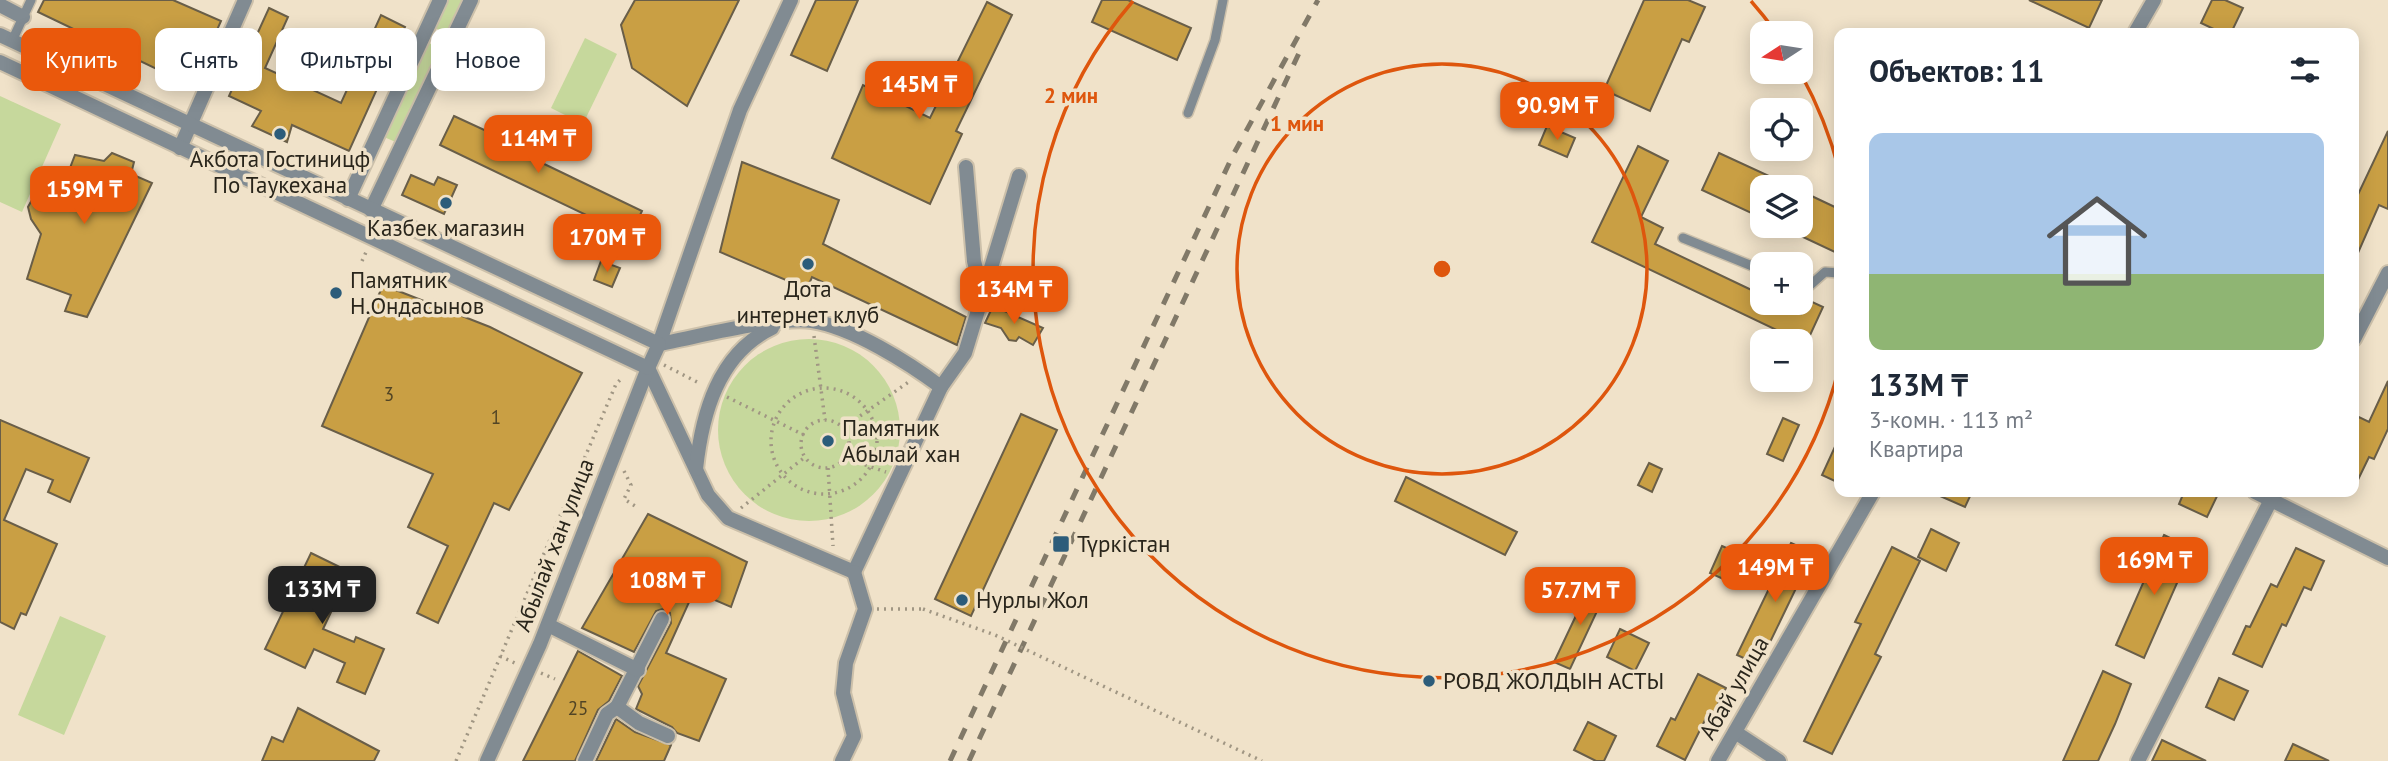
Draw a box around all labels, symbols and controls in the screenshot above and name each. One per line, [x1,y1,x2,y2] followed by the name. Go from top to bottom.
[1750,21,1813,84] north arrow
[1750,21,1813,392] map controls
[21,28,141,91] chip: Купить
[155,28,262,91] chip: Снять
[276,28,417,91] chip: Фильтры
[431,28,545,91] chip: Новое
[1869,51,2044,90] text: Объектов: 11
[2286,51,2324,89] icon: filters
[862,61,976,121] pin: 145M ₸
[881,69,957,98] text: 145M ₸
[1044,82,1098,109] text: 2 мин
[1492,82,1622,142] pin: 90.9M ₸
[1516,90,1598,119] text: 90.9M ₸
[1750,98,1813,161] button: locate
[1270,110,1324,137] text: 1 мин
[481,116,595,175] pin: 114M ₸
[500,123,576,152] text: 114M ₸
[272,126,288,142] marker: Акбота Гостиницф По Таукехана
[190,144,370,199] place label: Акбота Гостиницф По Таукехана
[27,166,141,226] pin: 159M ₸
[46,174,122,203] text: 159M ₸
[1750,175,1813,238] button: layers
[2034,178,2160,304] icon: home
[438,195,454,211] marker: Казбек магазин
[367,213,525,242] place label: Казбек магазин
[550,215,664,274] pin: 170M ₸
[569,222,645,251] text: 170M ₸
[1750,252,1813,315] button: +
[800,256,816,272] marker: Дота интернет клуб
[1430,257,1454,281] centre of rings
[350,265,484,320] place label: Памятник Н.Ондасынов
[957,266,1071,326] pin: 134M ₸
[737,274,879,329] place label: Дота интернет клуб
[976,274,1052,303] text: 134M ₸
[328,285,344,301] marker: Памятник Н.Ондасынов
[1750,329,1813,392] button: −
[1869,365,1968,404] text: 133M ₸
[384,382,394,406] house number: 3
[491,405,501,429] house number: 1
[1869,405,2033,434] text: 3-комн. · 113 m²
[842,413,960,468] place label: Памятник Абылай хан
[820,433,836,449] marker: Памятник Абылай хан
[1869,434,1964,463] text: Квартира
[507,454,600,635] street label: Абылай хан улица
[1077,529,1171,558] place label: Түркістан
[1051,534,1071,554] marker: Түркістан
[2097,538,2211,597] pin: 169M ₸
[1718,544,1832,604] pin: 149M ₸
[2116,545,2192,574] text: 169M ₸
[1737,552,1813,581] text: 149M ₸
[610,558,724,617] pin: 108M ₸
[629,565,705,594] text: 108M ₸
[265,566,379,626] pin: 133M ₸
[1515,568,1645,627] pin: 57.7M ₸
[284,574,360,603] text: 133M ₸
[1541,575,1619,604] text: 57.7M ₸
[976,585,1089,614] place label: Нурлы Жол
[954,592,970,608] marker: Нурлы Жол
[1692,631,1775,745] street label: Абай улица
[1443,666,1664,695] place label: РОВД ЖОЛДЫН АСТЫ
[1421,673,1437,689] marker: РОВД ЖОЛДЫН АСТЫ
[568,696,588,720] house number: 25

